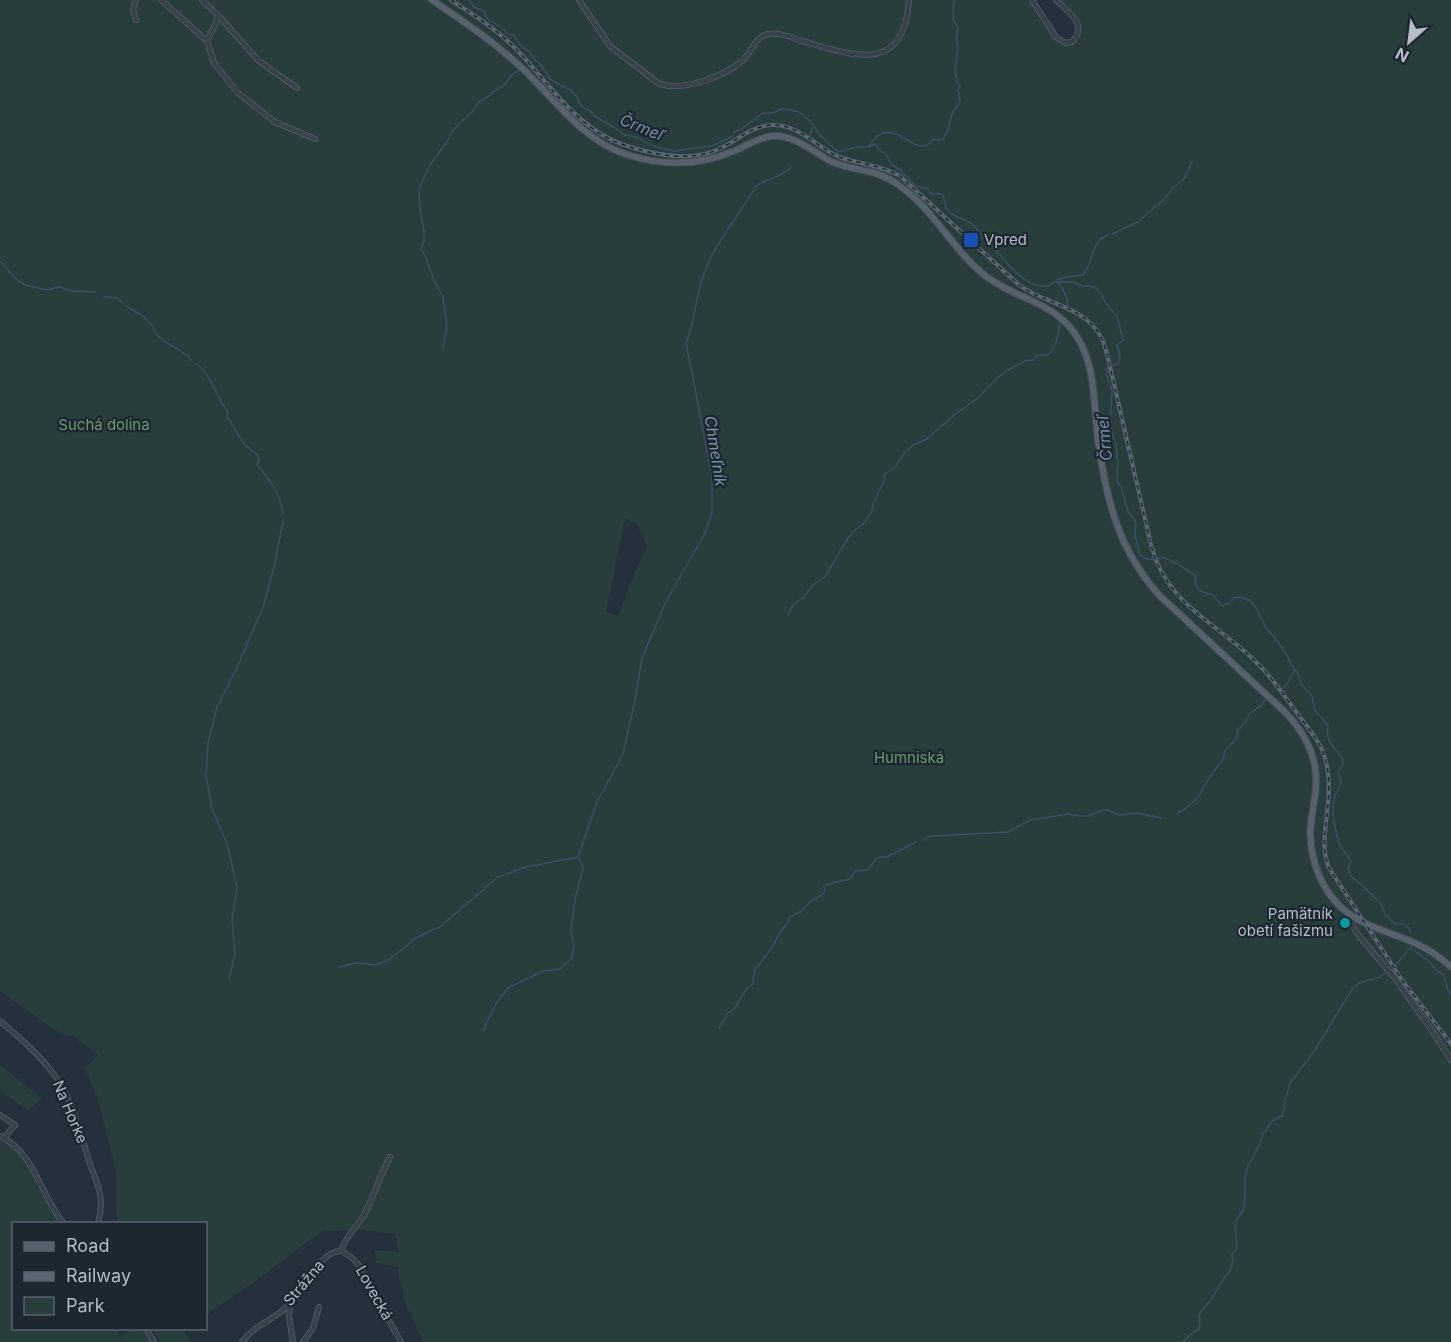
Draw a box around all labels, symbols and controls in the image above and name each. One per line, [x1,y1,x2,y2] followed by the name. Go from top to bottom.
[1379,12,1439,72] north arrow
[1392,44,1412,67] text: N
[617,109,669,146] water label: Črmeľ
[984,230,1027,249] place label: Vpred
[962,231,980,249] marker: Vpred
[1092,412,1116,462] water label: Črmeľ
[701,414,731,488] water label: Chmeľník
[58,415,150,434] park label: Suchá dolina
[874,748,944,767] park label: Humniská
[1238,904,1334,940] place label: Pamätník obetí fašizmu
[1338,916,1352,930] marker: Pamätník obetí fašizmu
[49,1077,92,1146] street label: Na Horke
[12,1222,207,1330] legend
[66,1235,109,1256] text: Road
[279,1256,328,1310] street label: Strážna
[352,1262,397,1323] street label: Lovecká
[66,1265,131,1286] text: Railway
[66,1295,105,1316] text: Park

